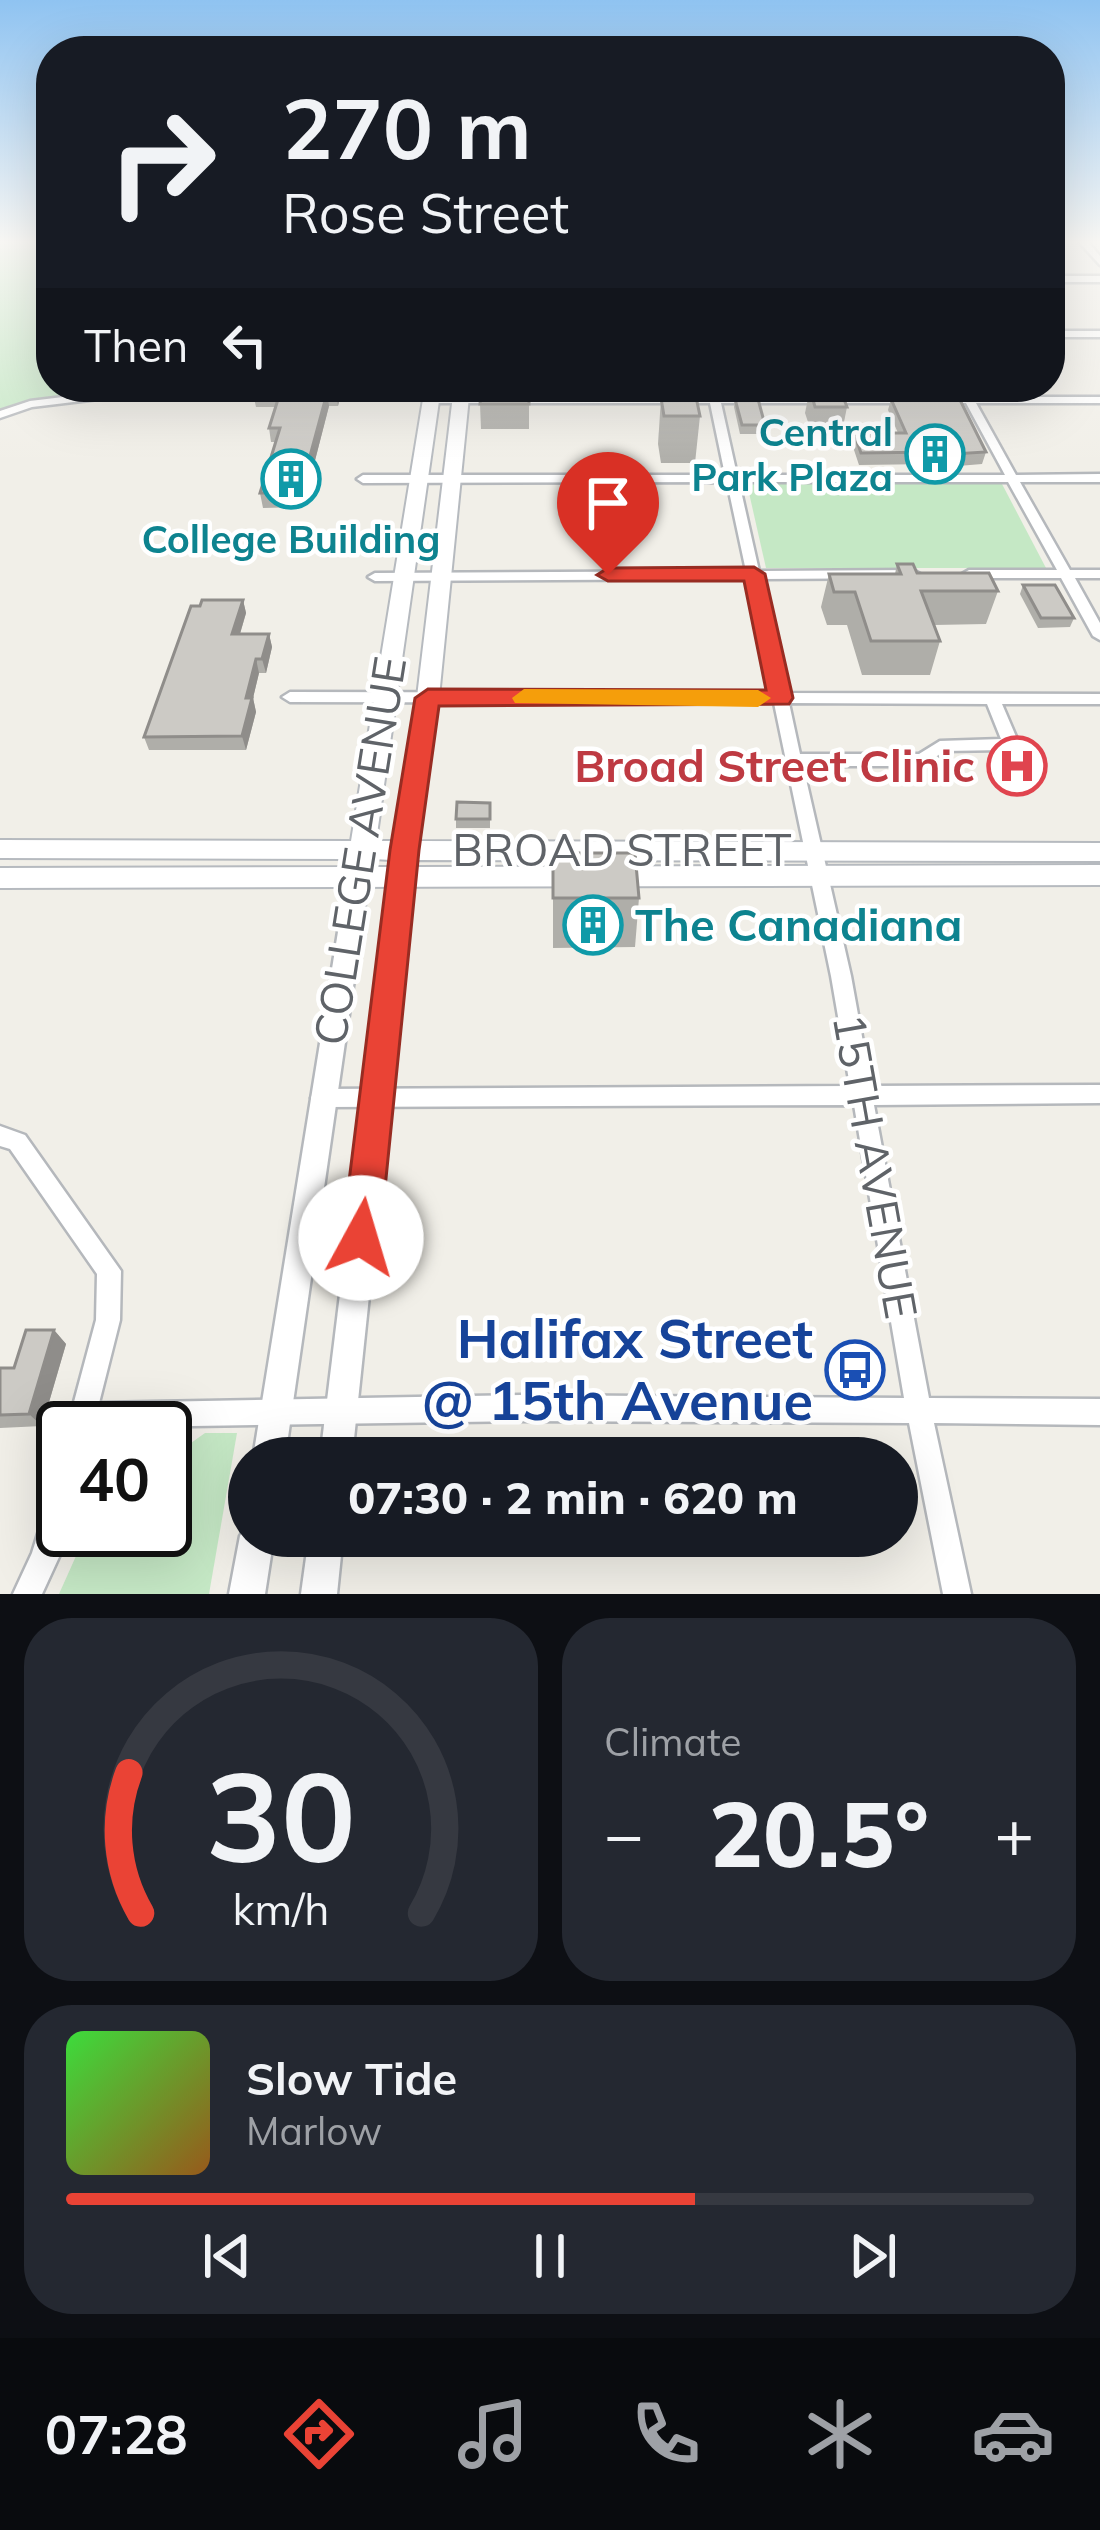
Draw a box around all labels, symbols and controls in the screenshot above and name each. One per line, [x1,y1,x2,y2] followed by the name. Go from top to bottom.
[282,75,532,180] text: 270 m
[84,84,240,240] icon: right
[282,179,569,247] text: Rose Street
[212,312,278,378] icon: left
[84,317,188,373] text: Then
[691,407,893,501] place label: Central Park Plaza
[904,423,966,485] building icon: Central Park Plaza
[260,448,322,510] building icon: College Building
[557,452,659,575] pin
[575,470,641,536] icon: arrive
[141,514,441,563] place label: College Building
[301,653,417,1049] street label: COLLEGE AVENUE
[986,735,1048,797] hospital icon: Broad Street Clinic
[574,737,975,793] place label: Broad Street Clinic
[452,821,792,877] street label: BROAD STREET
[562,894,624,956] building icon: The Canadiana
[635,896,963,952] place label: The Canadiana
[822,1009,930,1323] street label: 15TH AVENUE
[298,1175,424,1301] position arrow
[422,1304,813,1434] place label: Halifax Street @ 15th Avenue
[824,1339,886,1401] bus stop icon: Halifax Street @ 15th Avenue
[36,1401,192,1557] speed limit sign: 40
[348,1469,798,1525] text: 07:30 · 2 min · 620 m
[604,1717,742,1766] text: Climate
[206,1737,356,1893] text: 30
[709,1777,929,1890] text: 20.5°
[604,1792,644,1875] text: −
[994,1792,1034,1875] text: +
[232,1881,330,1935] text: km/h
[246,2050,457,2106] text: Slow Tide
[246,2106,382,2155] text: Marlow
[194,2223,260,2289] icon: previous
[517,2223,583,2289] icon: pause
[840,2223,906,2289] icon: next
[277,2392,361,2476] icon: directions
[451,2392,535,2476] icon: music
[624,2392,708,2476] icon: phone
[798,2392,882,2476] icon: climate
[971,2392,1055,2476] icon: car
[45,2400,188,2468] text: 07:28

